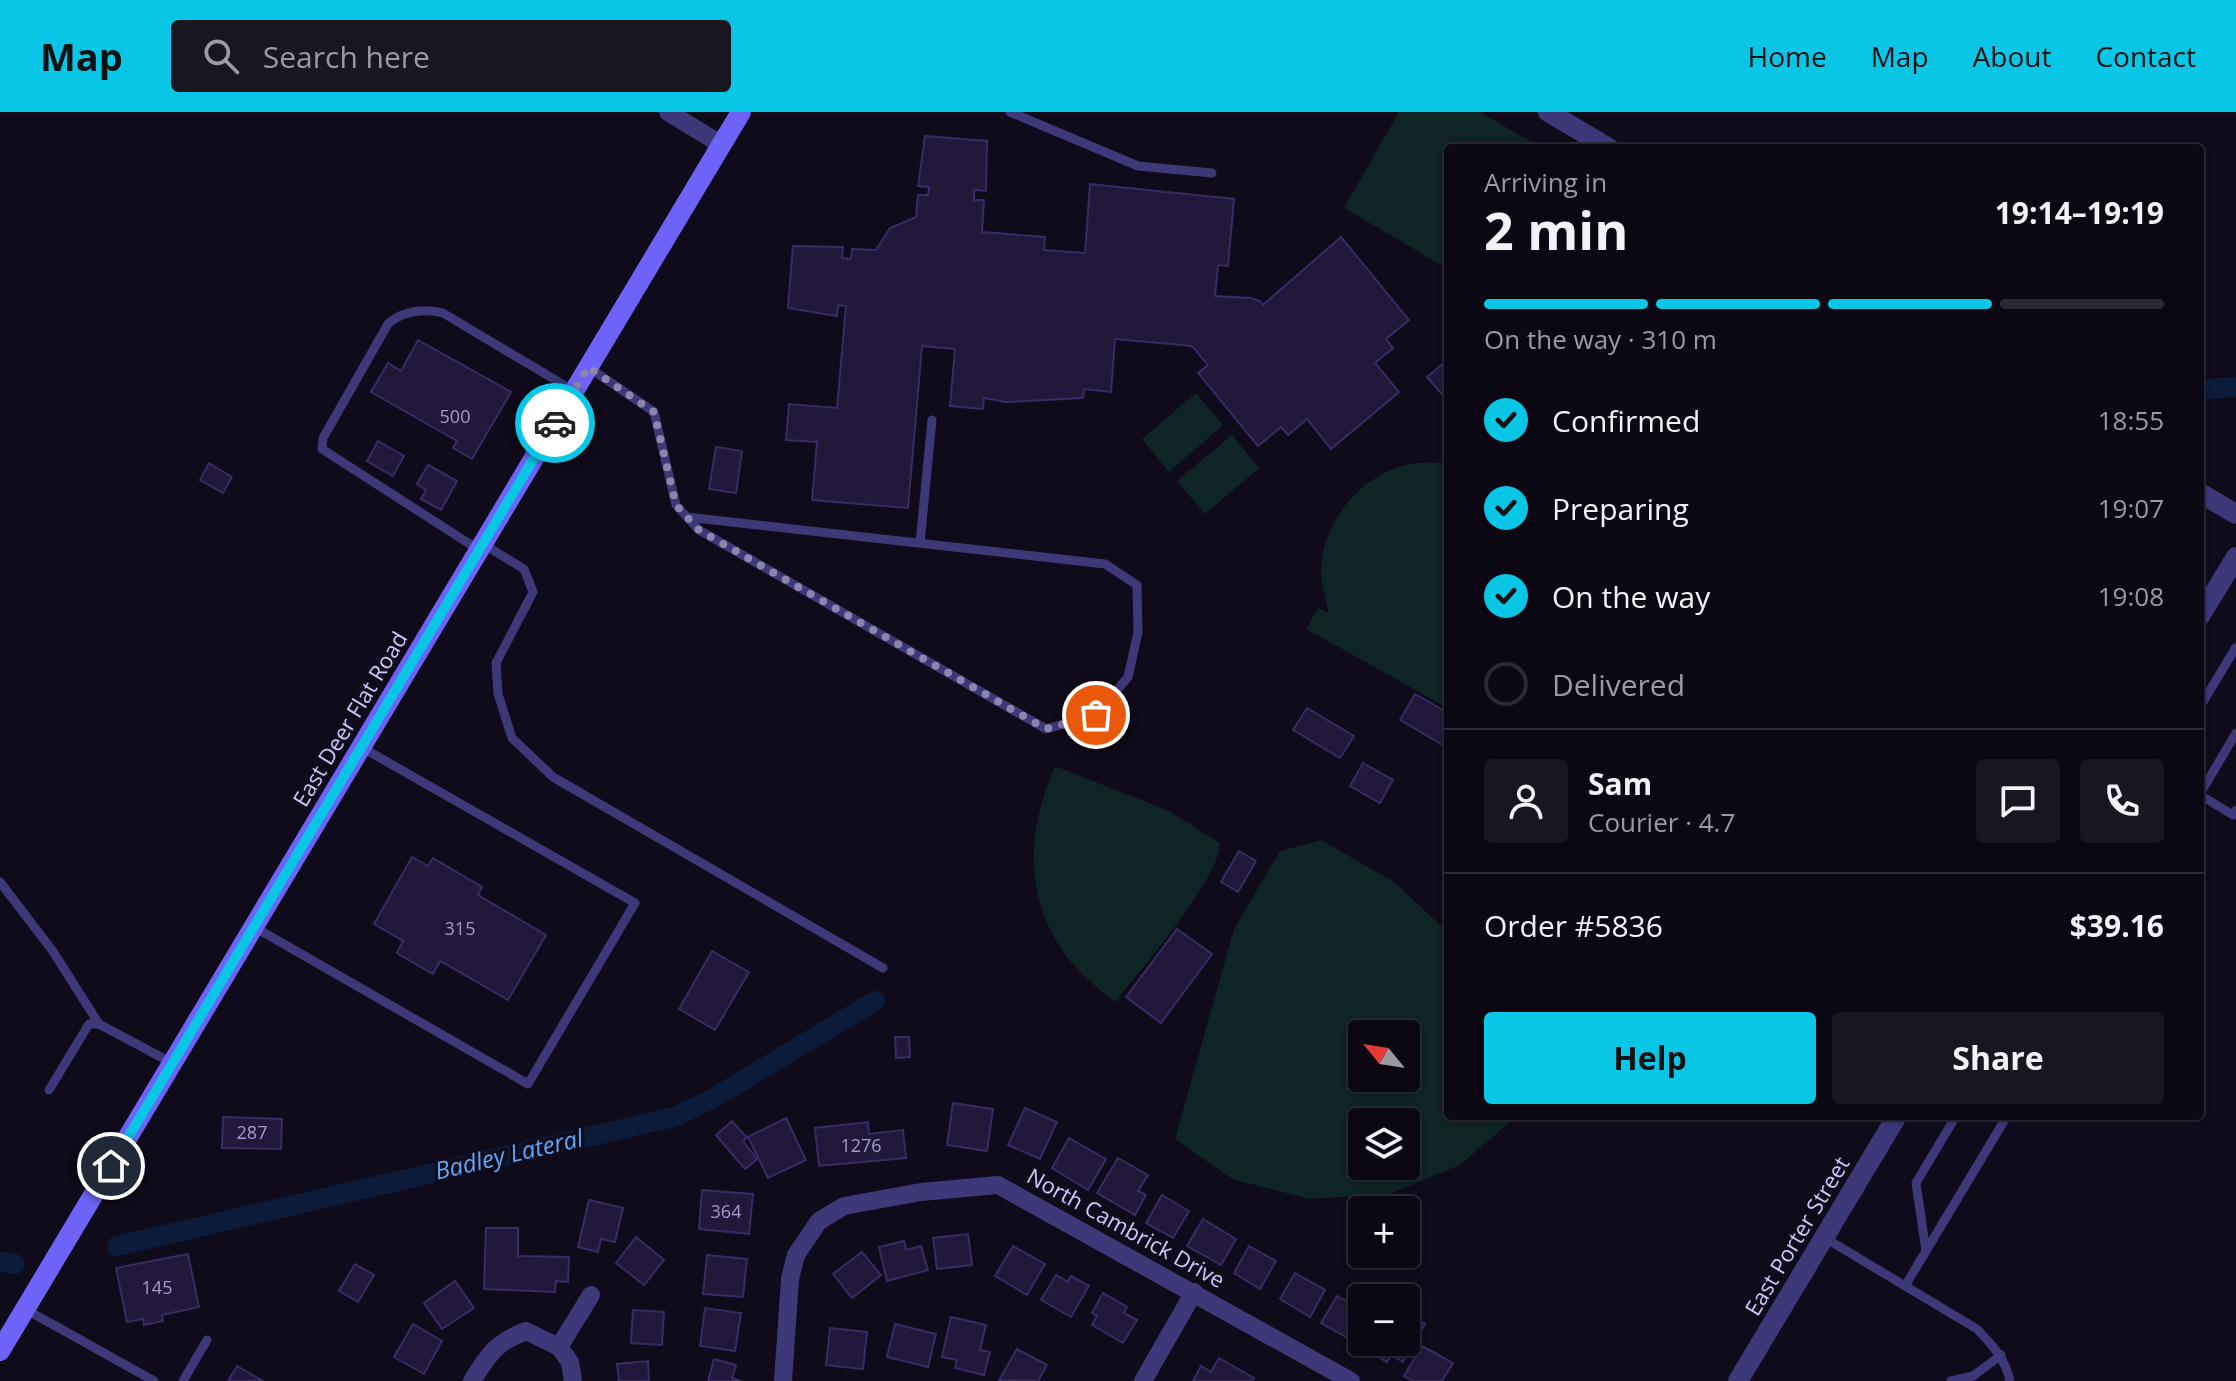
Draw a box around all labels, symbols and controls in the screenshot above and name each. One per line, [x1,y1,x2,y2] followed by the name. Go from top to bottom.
[171,20,731,92] search box
[40,30,123,82] text: Map
[199,34,243,78] icon: search
[263,36,430,77] text: Search here
[1748,37,1827,75] text: Home
[1871,37,1929,75] text: Map
[1973,37,2051,75] text: About
[2095,37,2196,75] text: Contact
[1484,164,1607,200] text: Arriving in
[1995,192,2164,233] text: 19:14–19:19
[1484,194,1628,265] text: 2 min
[1484,321,1717,357] text: On the way · 310 m
[515,383,595,463] courier
[1484,398,1528,442] icon: check
[1552,400,1700,441] text: Confirmed
[533,401,577,445] icon: car
[2098,402,2164,438] text: 18:55
[440,404,470,428] house number: 500
[1484,486,1528,530] icon: check
[1552,488,1689,529] text: Preparing
[2098,490,2164,526] text: 19:07
[1484,574,1528,618] icon: check
[1552,576,1710,617] text: On the way
[2098,578,2164,614] text: 19:08
[285,625,413,812] street label: East Deer Flat Road
[1552,664,1685,705] text: Delivered
[1062,681,1130,749] pin
[1074,693,1118,737] icon: bag
[1484,759,1568,843] button: person
[1976,759,2060,843] button: chat
[2080,759,2164,843] button: phone
[1588,763,1652,804] text: Sam
[1588,804,1735,840] text: Courier · 4.7
[1484,905,1663,946] text: Order #5836
[2070,905,2164,946] text: $39.16
[445,916,475,940] house number: 315
[1484,1012,1816,1104] button: Help
[1832,1012,2164,1104] button: Share
[1348,1020,1420,1092] north arrow
[1348,1020,1420,1356] map controls
[1348,1108,1420,1180] button: layers
[237,1120,267,1144] house number: 287
[431,1120,587,1187] water label: Badley Lateral
[77,1132,145,1200] pin
[840,1133,882,1157] house number: 1276
[89,1144,133,1188] icon: home
[1737,1150,1856,1320] street label: East Porter Street
[1022,1160,1231,1294] street label: North Cambrick Drive
[1348,1196,1420,1268] button: +
[711,1199,741,1223] house number: 364
[142,1275,172,1299] house number: 145
[1348,1284,1420,1356] button: −

